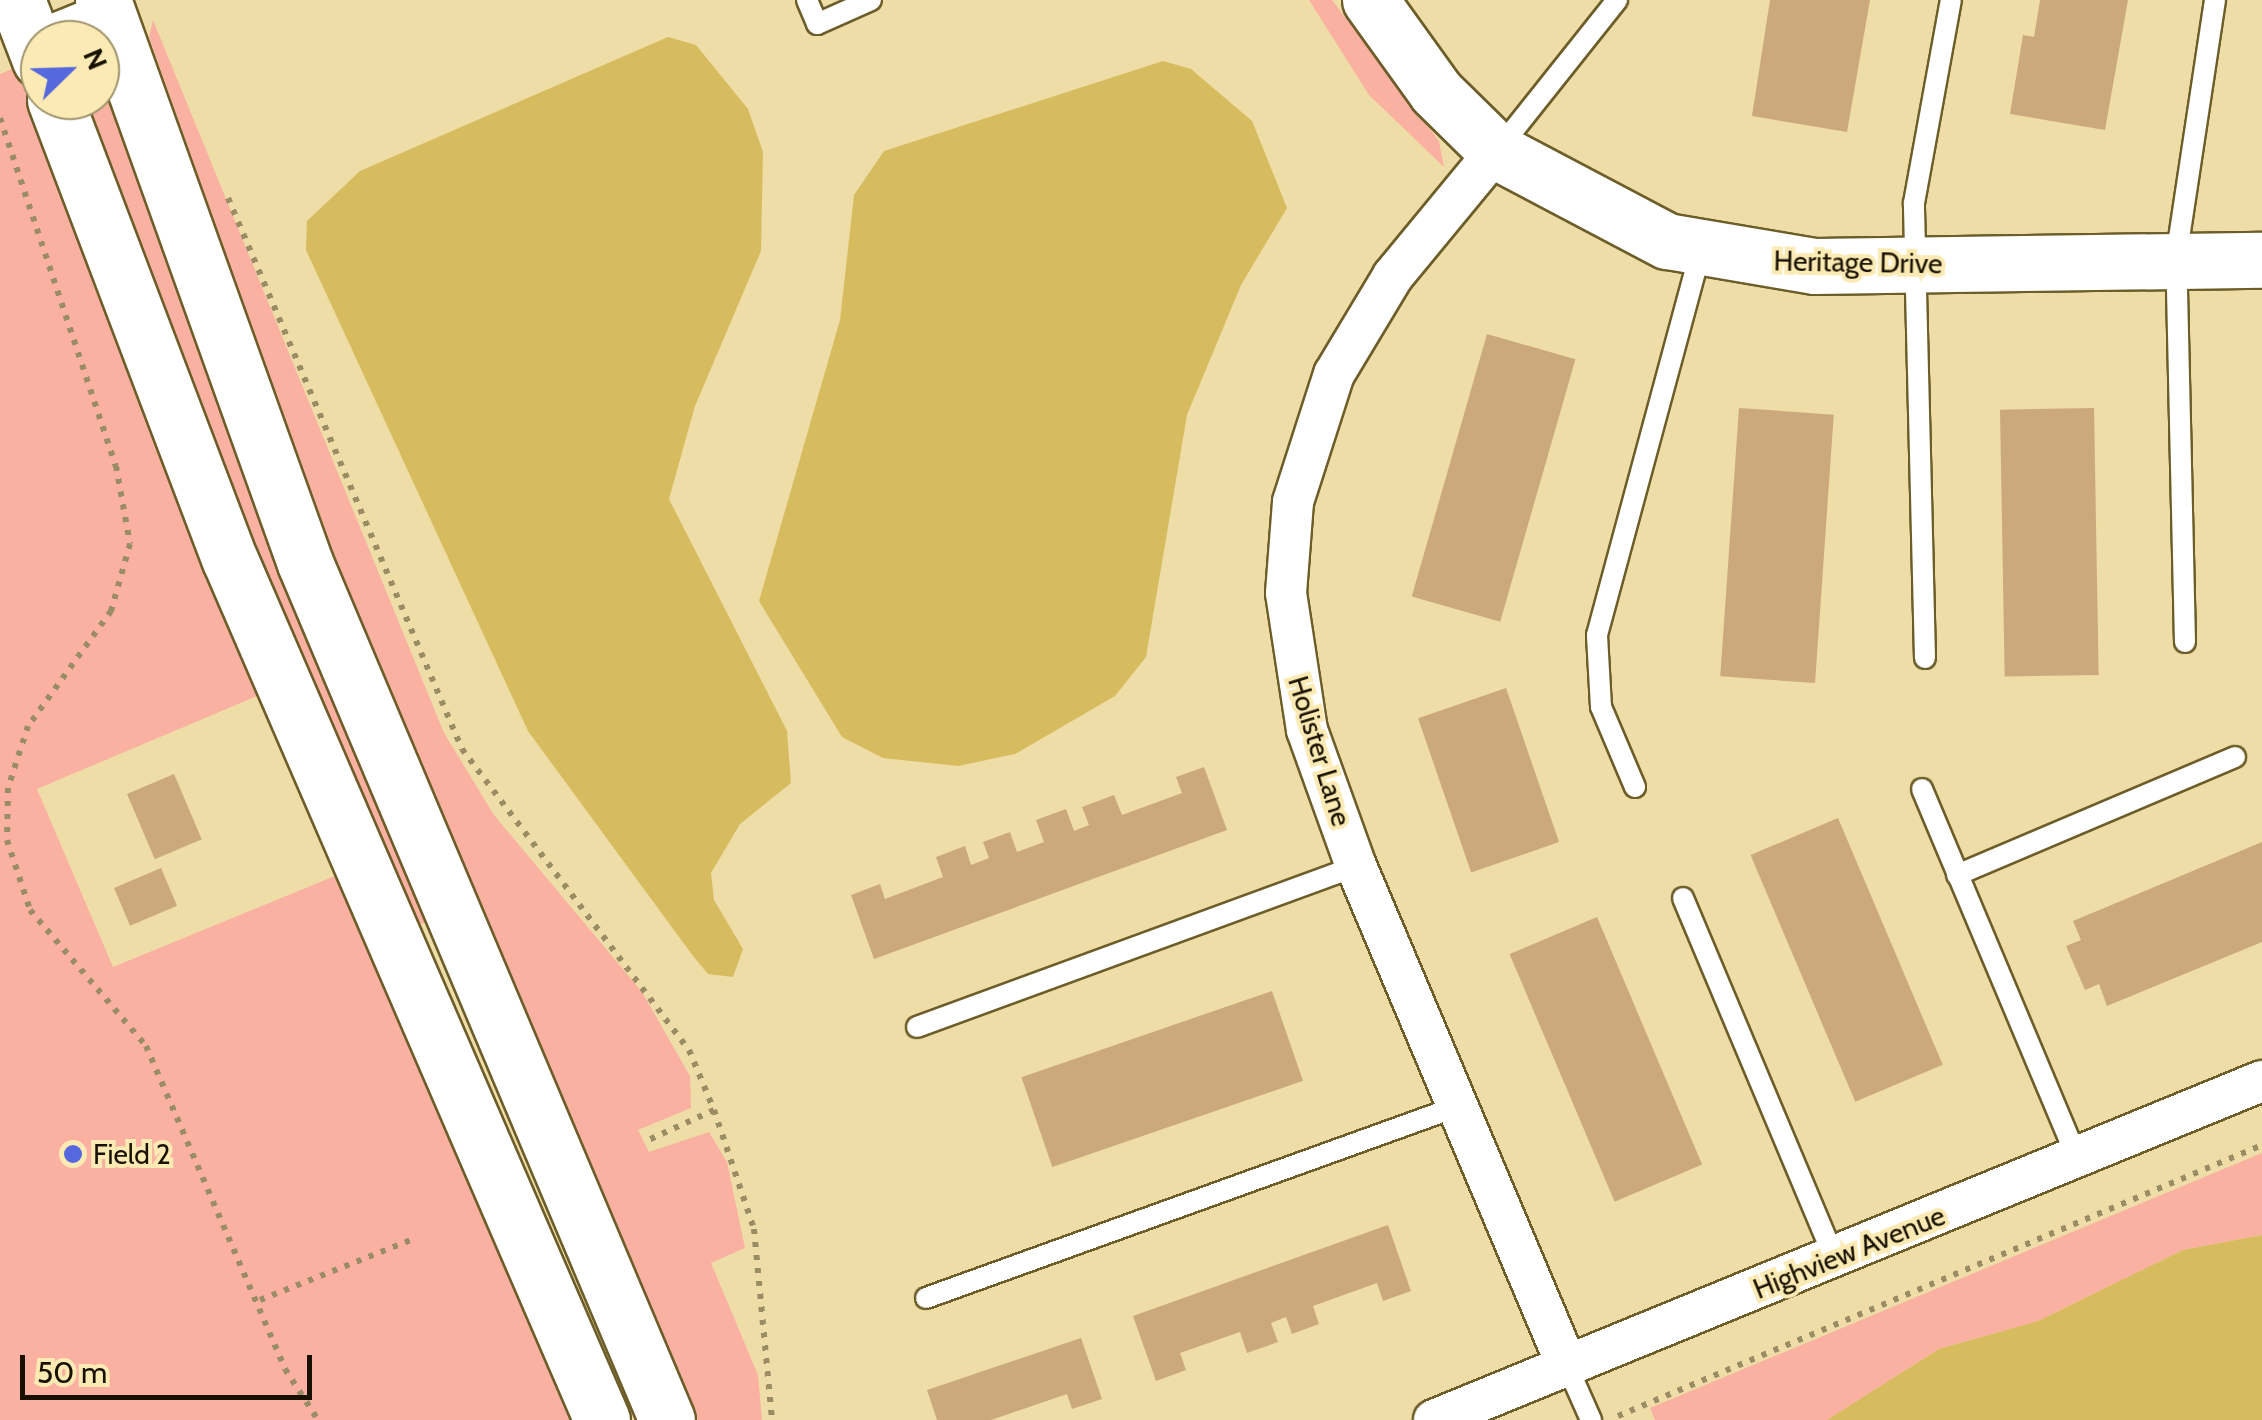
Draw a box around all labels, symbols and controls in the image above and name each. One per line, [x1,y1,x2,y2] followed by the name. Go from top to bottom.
[20,20,120,120] north arrow
[76,43,115,75] text: N
[1773,244,1943,280] street label: Heritage Drive
[1281,672,1359,830] street label: Holister Lane
[93,1137,171,1171] place label: Field 2
[62,1143,84,1165] marker: Field 2
[1748,1198,1950,1306] street label: Highview Avenue
[25,1335,318,1397] scale bar
[37,1354,107,1391] text: 50 m

